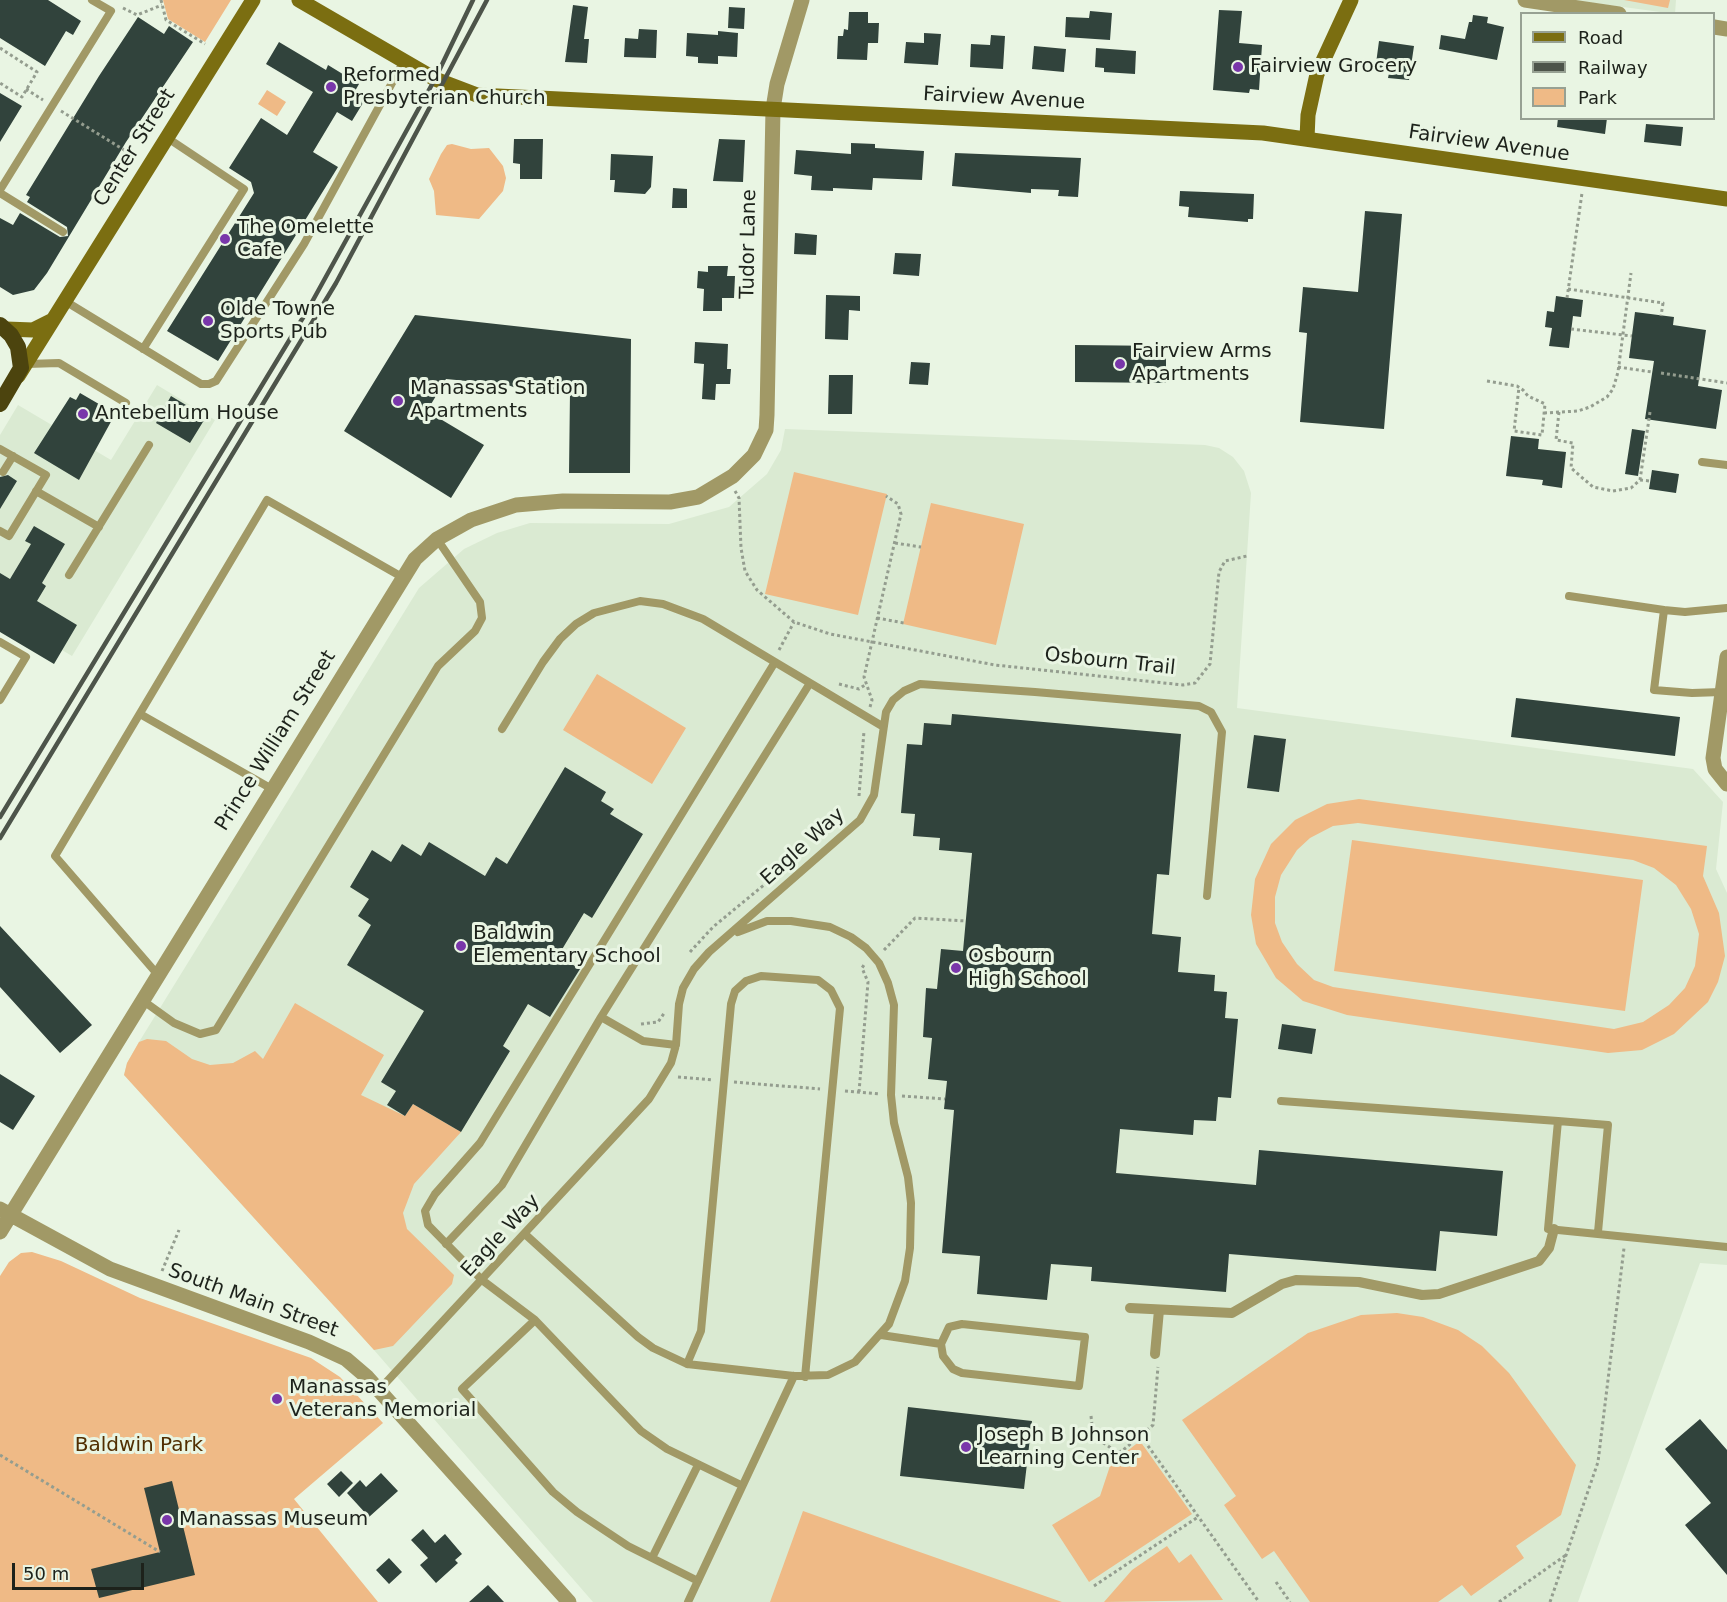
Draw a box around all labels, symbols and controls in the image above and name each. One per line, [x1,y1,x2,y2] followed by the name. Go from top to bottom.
[1520,12,1715,120] legend
[1578,27,1623,48] text: Road
[1250,55,1417,79] place label: Fairview Grocery
[1578,57,1648,78] text: Railway
[1231,60,1245,74] marker: Fairview Grocery
[343,64,546,111] place label: Reformed Presbyterian Church
[324,80,338,94] marker: Reformed Presbyterian Church
[922,83,1086,115] street label: Fairview Avenue
[89,85,181,211] street label: Center Street
[1578,87,1617,108] text: Park
[1407,121,1571,167] street label: Fairview Avenue
[736,189,762,299] street label: Tudor Lane
[237,216,374,263] place label: The Omelette Cafe
[218,232,232,246] marker: The Omelette Cafe
[220,298,335,345] place label: Olde Towne Sports Pub
[201,314,215,328] marker: Olde Towne Sports Pub
[1132,340,1272,387] place label: Fairview Arms Apartments
[1113,357,1127,371] marker: Fairview Arms Apartments
[410,377,585,424] place label: Manassas Station Apartments
[391,394,405,408] marker: Manassas Station Apartments
[95,402,279,426] place label: Antebellum House
[76,407,90,421] marker: Antebellum House
[1043,643,1177,681] street label: Osbourn Trail
[211,646,341,836] street label: Prince William Street
[756,803,850,891] street label: Eagle Way
[473,922,661,969] place label: Baldwin Elementary School
[454,939,468,953] marker: Baldwin Elementary School
[968,945,1087,992] place label: Osbourn High School
[949,961,963,975] marker: Osbourn High School
[457,1190,545,1282] street label: Eagle Way
[165,1259,341,1343] street label: South Main Street
[289,1376,476,1423] place label: Manassas Veterans Memorial
[270,1392,284,1406] marker: Manassas Veterans Memorial
[978,1424,1149,1471] place label: Joseph B Johnson Learning Center
[75,1434,203,1458] park label: Baldwin Park
[959,1440,973,1454] marker: Joseph B Johnson Learning Center
[179,1508,368,1532] place label: Manassas Museum
[160,1513,174,1527] marker: Manassas Museum
[15,1551,147,1589] scale bar
[23,1563,69,1584] text: 50 m

